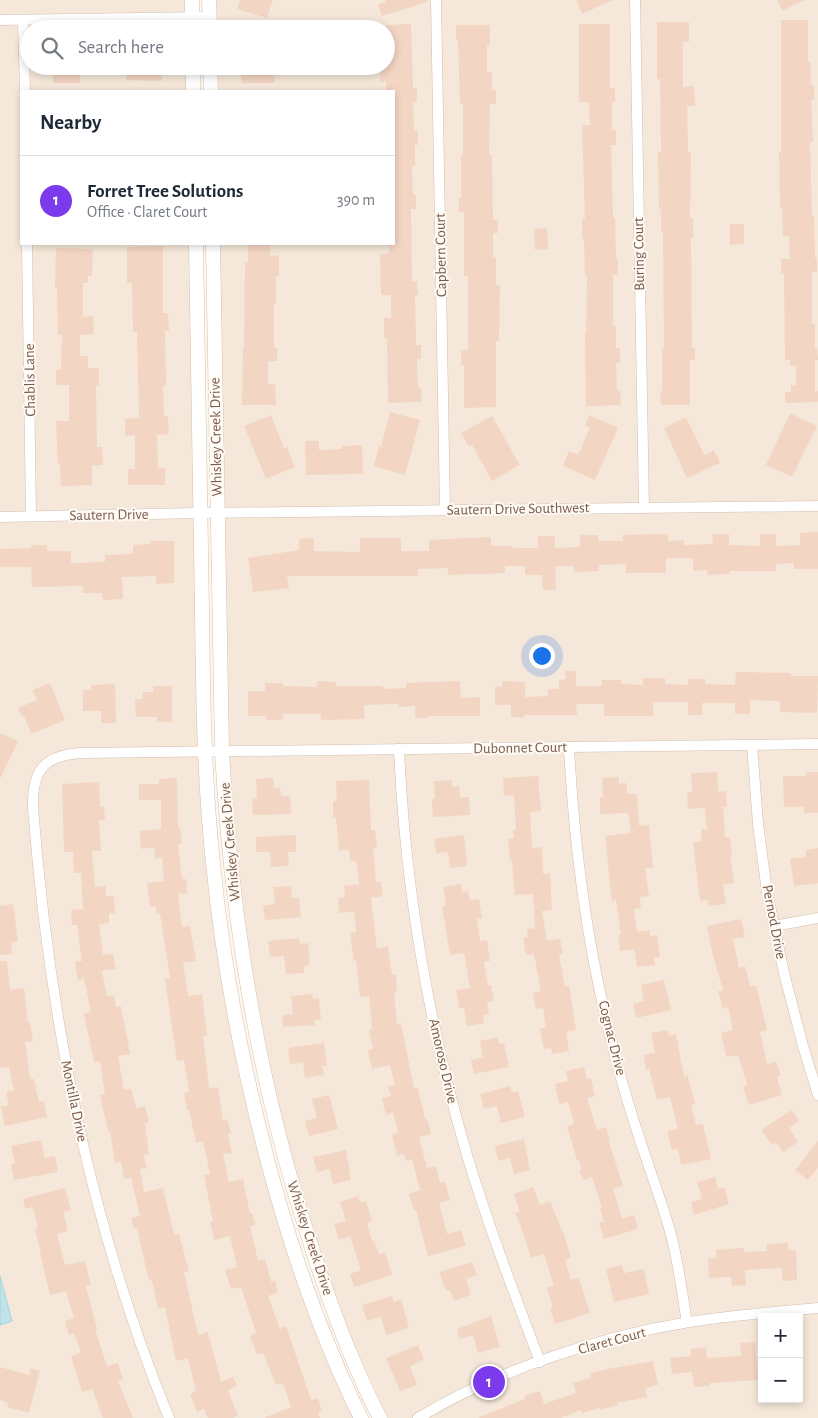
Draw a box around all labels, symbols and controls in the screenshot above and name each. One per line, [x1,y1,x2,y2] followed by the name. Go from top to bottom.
[20,20,395,75] search box
[38,34,66,62] icon: search
[78,38,164,57] text: Search here
[40,112,101,133] text: Nearby
[87,182,243,201] text: Forret Tree Solutions
[53,192,59,208] text: 1
[337,192,375,208] text: 390 m
[87,204,207,220] text: Office · Claret Court
[433,213,449,297] street label: Capbern Court
[631,217,647,291] street label: Buring Court
[22,343,38,417] street label: Chablis Lane
[207,377,225,497] street label: Whiskey Creek Drive
[446,500,590,518] street label: Sautern Drive Southwest
[69,507,149,523] street label: Sautern Drive
[529,643,555,669] your location
[473,740,567,756] street label: Dubonnet Court
[217,782,243,902] street label: Whiskey Creek Drive
[759,884,789,961] street label: Pernod Drive
[595,999,629,1077] street label: Cognac Drive
[426,1017,460,1105] street label: Amoroso Drive
[58,1059,90,1143] street label: Montilla Drive
[284,1179,336,1297] street label: Whiskey Creek Drive
[758,1313,803,1403] map controls
[758,1313,803,1358] button: +
[577,1325,648,1357] street label: Claret Court
[758,1358,803,1403] button: −
[473,1363,505,1401] pin: 1

